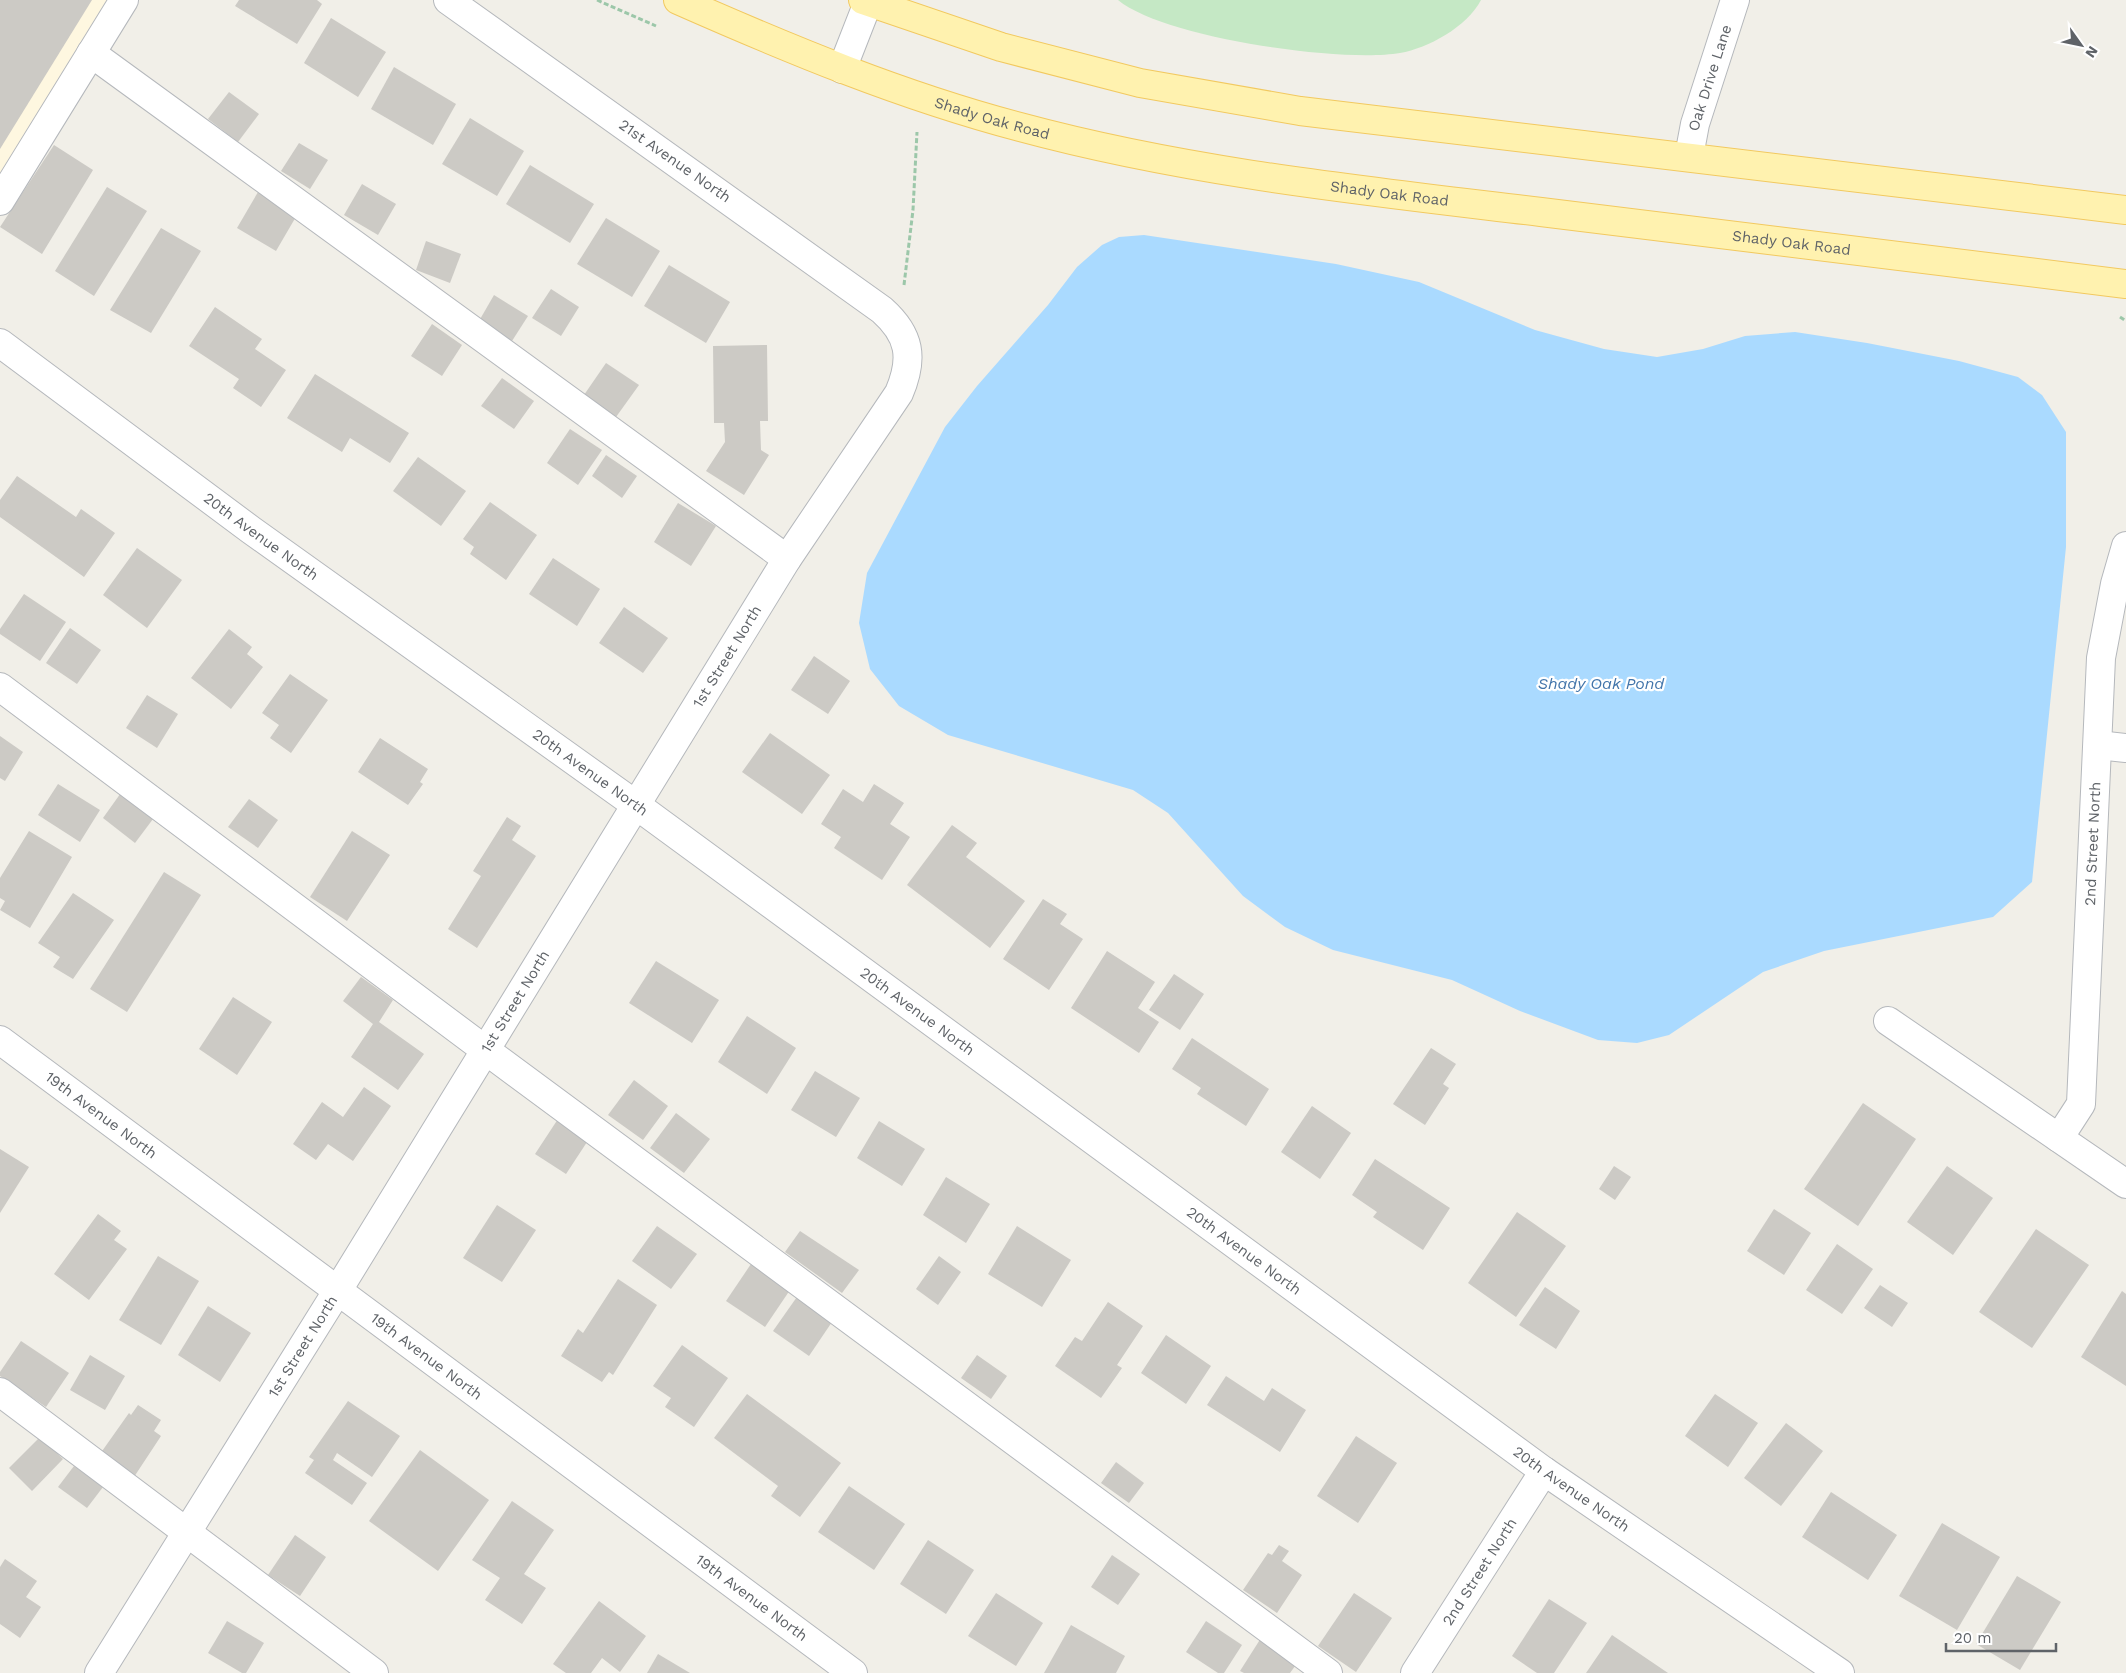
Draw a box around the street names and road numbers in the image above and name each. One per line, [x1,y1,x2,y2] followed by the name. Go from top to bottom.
[1685,22,1735,133] street label: Oak Drive Lane
[932,93,1052,143] street label: Shady Oak Road
[616,116,734,206] street label: 21st Avenue North
[1329,177,1450,210] street label: Shady Oak Road
[1731,227,1852,259] street label: Shady Oak Road
[200,489,322,584] street label: 20th Avenue North
[689,602,765,711] street label: 1st Street North
[529,725,652,820] street label: 20th Avenue North
[2081,781,2104,906] street label: 2nd Street North
[477,947,553,1056] street label: 1st Street North
[857,963,978,1059] street label: 20th Avenue North
[42,1068,161,1162] street label: 19th Avenue North
[1183,1203,1305,1299] street label: 20th Avenue North
[264,1292,341,1401] street label: 1st Street North
[367,1309,486,1404] street label: 19th Avenue North
[1510,1442,1633,1536] street label: 20th Avenue North
[1439,1515,1521,1629] street label: 2nd Street North
[692,1550,811,1645] street label: 19th Avenue North

